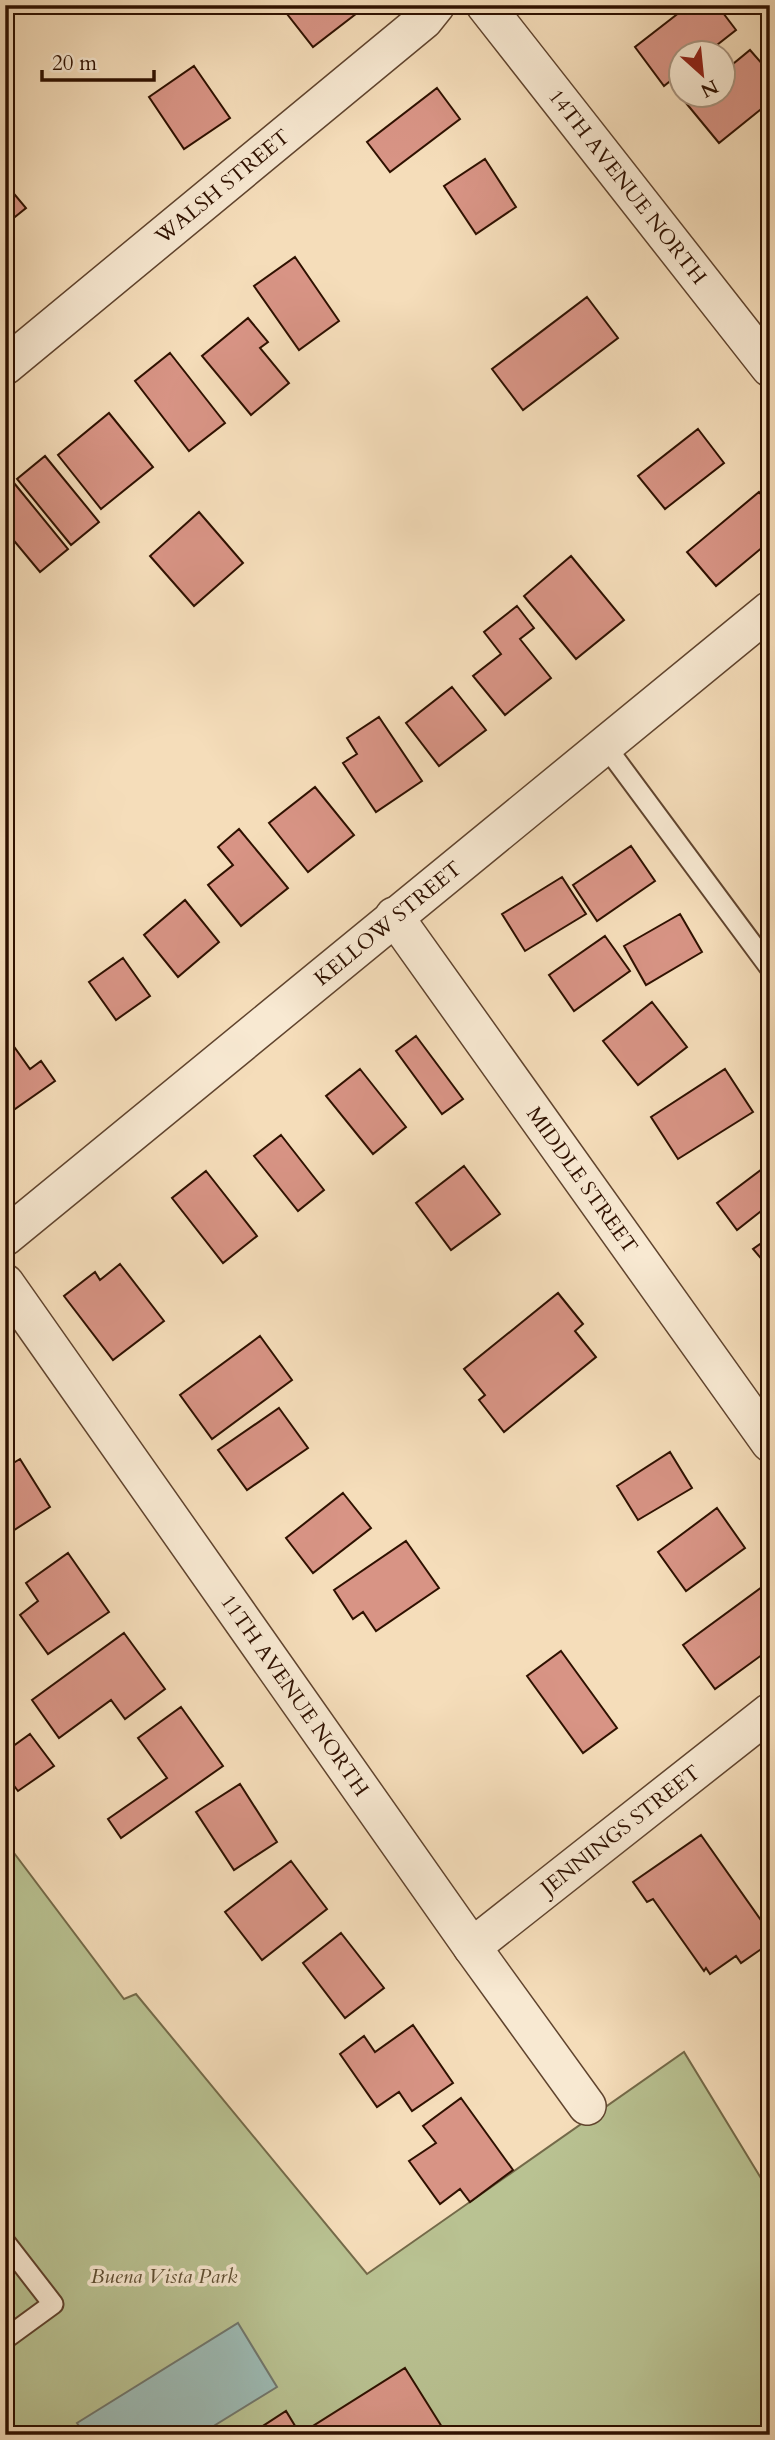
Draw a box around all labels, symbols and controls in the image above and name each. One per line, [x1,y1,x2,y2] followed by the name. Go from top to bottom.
[42,38,154,82] scale bar
[666,38,736,108] north arrow
[52,49,97,78] text: 20 m
[543,83,711,289] street label: 14TH AVENUE NORTH
[149,123,296,252] street label: WALSH STREET
[308,854,468,993] street label: KELLOW STREET
[519,1101,644,1259] street label: MIDDLE STREET
[213,1589,376,1802] street label: 11TH AVENUE NORTH
[533,1758,707,1904] street label: JENNINGS STREET
[91,2262,238,2291] park label: Buena Vista Park

